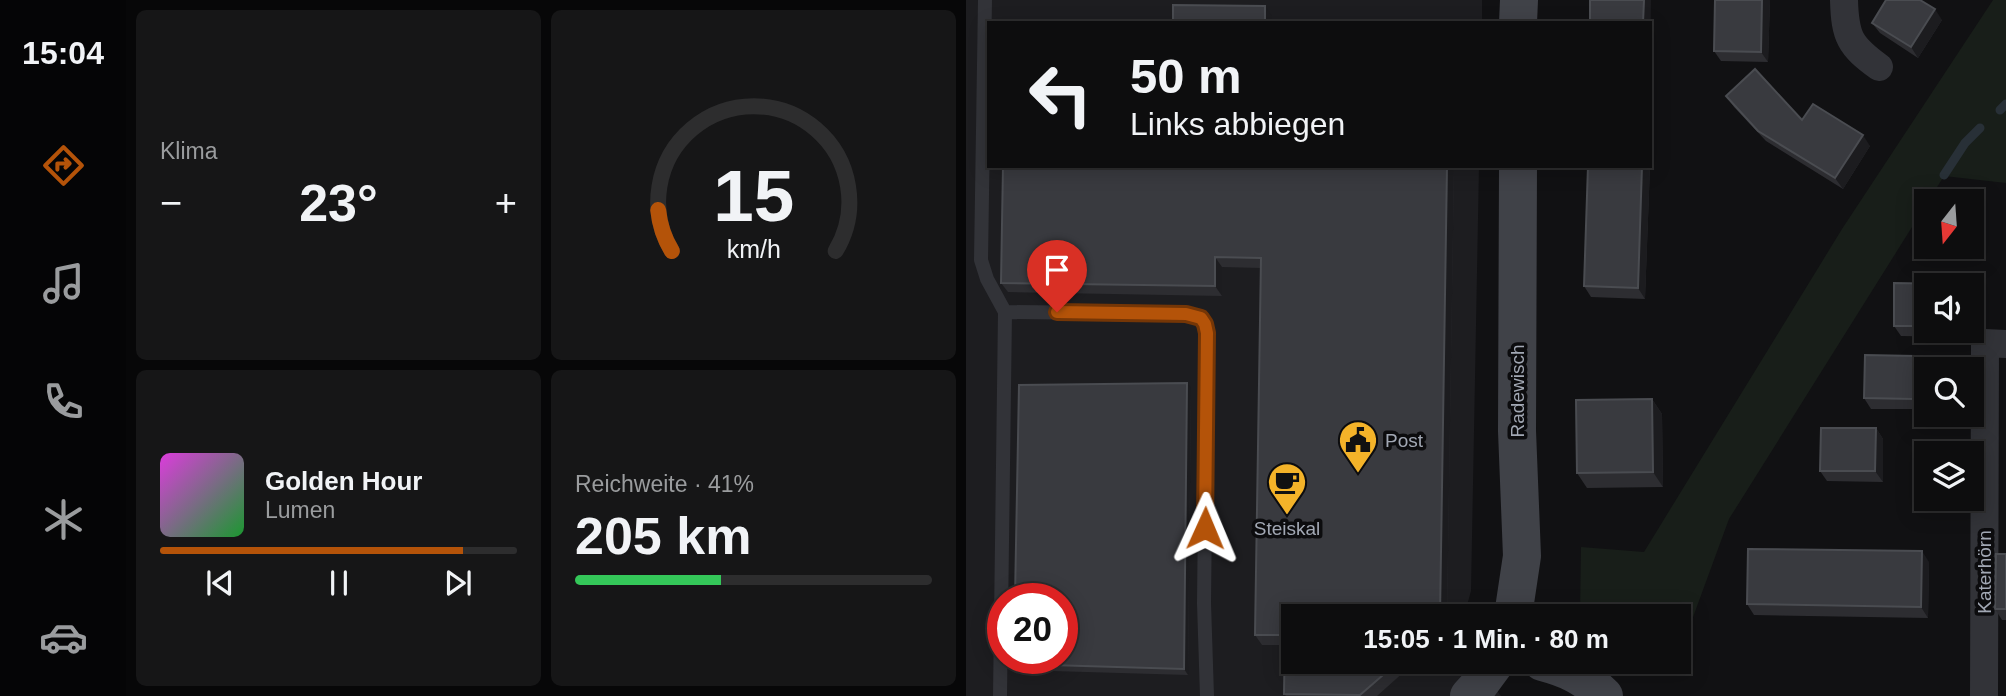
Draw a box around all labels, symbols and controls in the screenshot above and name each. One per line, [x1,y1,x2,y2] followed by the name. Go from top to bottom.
[22,35,104,71] text: 15:04
[1015,49,1106,140] icon: left
[1130,49,1242,103] text: 50 m
[1130,106,1345,142] text: Links abbiegen
[160,138,218,164] text: Klima
[39,141,88,190] icon: directions
[713,155,794,236] text: 15
[299,174,378,232] text: 23°
[160,182,182,224] text: −
[495,182,517,224] text: +
[1914,189,1984,259] north arrow
[1914,189,1984,511] map controls
[726,235,781,263] text: km/h
[1027,240,1087,312] pin
[1038,251,1076,289] icon: arrive
[39,259,88,308] icon: music
[1914,273,1984,343] button: sound
[1507,345,1528,437] street label: Radewisch
[1914,357,1984,427] button: search
[39,377,88,426] icon: phone
[1337,419,1379,474] public building icon: Post
[1385,430,1424,451] place label: Post
[1914,441,1984,511] button: layers
[1266,461,1308,516] cafe icon: Steiskal
[265,466,422,496] text: Golden Hour
[575,471,754,497] text: Reichweite · 41%
[1168,491,1242,565] position arrow
[39,495,88,544] icon: climate
[265,497,335,523] text: Lumen
[575,507,751,565] text: 205 km
[1254,518,1320,539] place label: Steiskal
[1974,530,1995,614] street label: Katerhörn
[201,564,239,602] icon: previous
[320,564,358,602] icon: pause
[439,564,477,602] icon: next
[987,583,1078,674] speed limit sign: 20
[39,613,88,662] icon: car
[1363,624,1609,654] text: 15:05 · 1 Min. · 80 m

